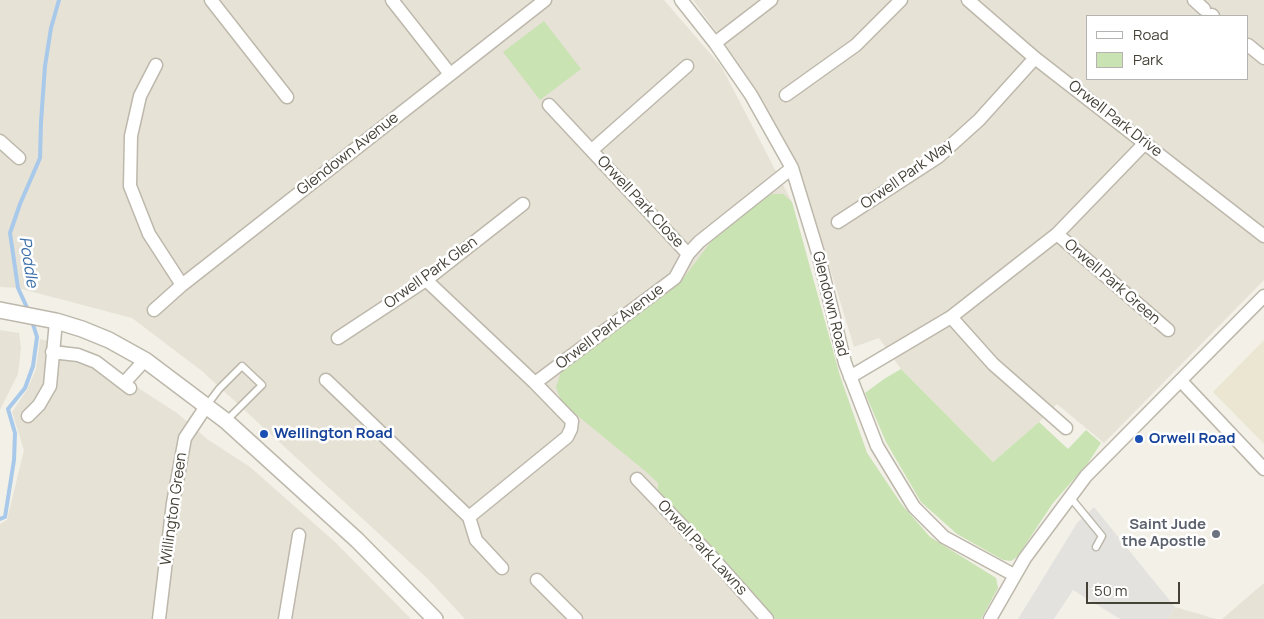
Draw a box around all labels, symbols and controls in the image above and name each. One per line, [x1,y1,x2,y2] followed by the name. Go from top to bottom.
[1086,15,1249,80] legend
[1133,24,1169,45] text: Road
[1133,49,1163,70] text: Park
[1064,77,1166,161] street label: Orwell Park Drive
[294,109,402,199] street label: Glendown Avenue
[857,137,957,213] street label: Orwell Park Way
[593,152,687,252] street label: Orwell Park Close
[381,233,481,313] street label: Orwell Park Glen
[15,235,41,289] water label: Poddle
[1060,235,1164,329] street label: Orwell Park Green
[808,249,852,359] street label: Glendown Road
[552,281,668,373] street label: Orwell Park Avenue
[274,425,393,443] place label: Wellington Road
[258,428,270,440] marker: Wellington Road
[1149,430,1235,448] place label: Orwell Road
[1133,433,1145,445] marker: Orwell Road
[157,451,191,567] street label: Willington Green
[653,497,751,599] street label: Orwell Park Lawns
[1122,516,1206,551] place label: Saint Jude the Apostle
[1210,528,1222,540] marker: Saint Jude the Apostle
[1089,572,1183,604] scale bar
[1094,580,1128,601] text: 50 m

